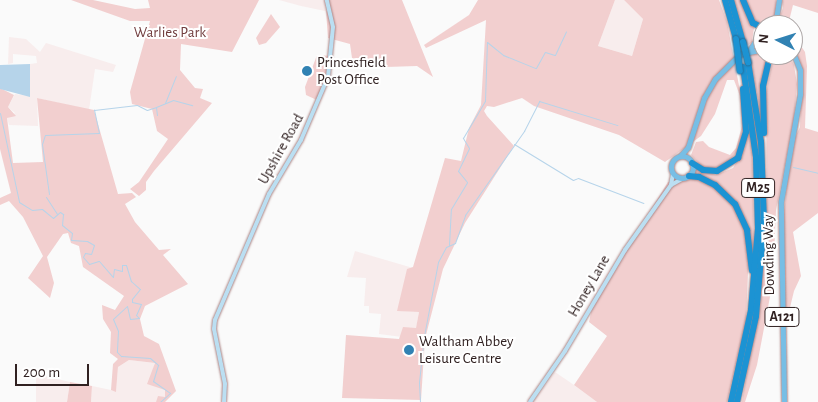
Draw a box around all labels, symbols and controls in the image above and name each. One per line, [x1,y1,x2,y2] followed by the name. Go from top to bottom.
[753,15,803,65] north arrow
[134,24,206,42] park label: Warlies Park
[757,33,771,44] text: N
[317,53,386,88] place label: Princesfield Post Office
[301,65,313,77] marker: Princesfield Post Office
[254,111,308,187] street label: Upshire Road
[740,177,776,200] road number: M25
[759,214,779,296] street label: Dowding Way
[564,252,614,320] street label: Honey Lane
[763,306,801,328] road number: A121
[419,332,513,367] place label: Waltham Abbey Leisure Centre
[403,344,415,356] marker: Waltham Abbey Leisure Centre
[18,354,91,386] scale bar
[23,365,60,380] text: 200 m

